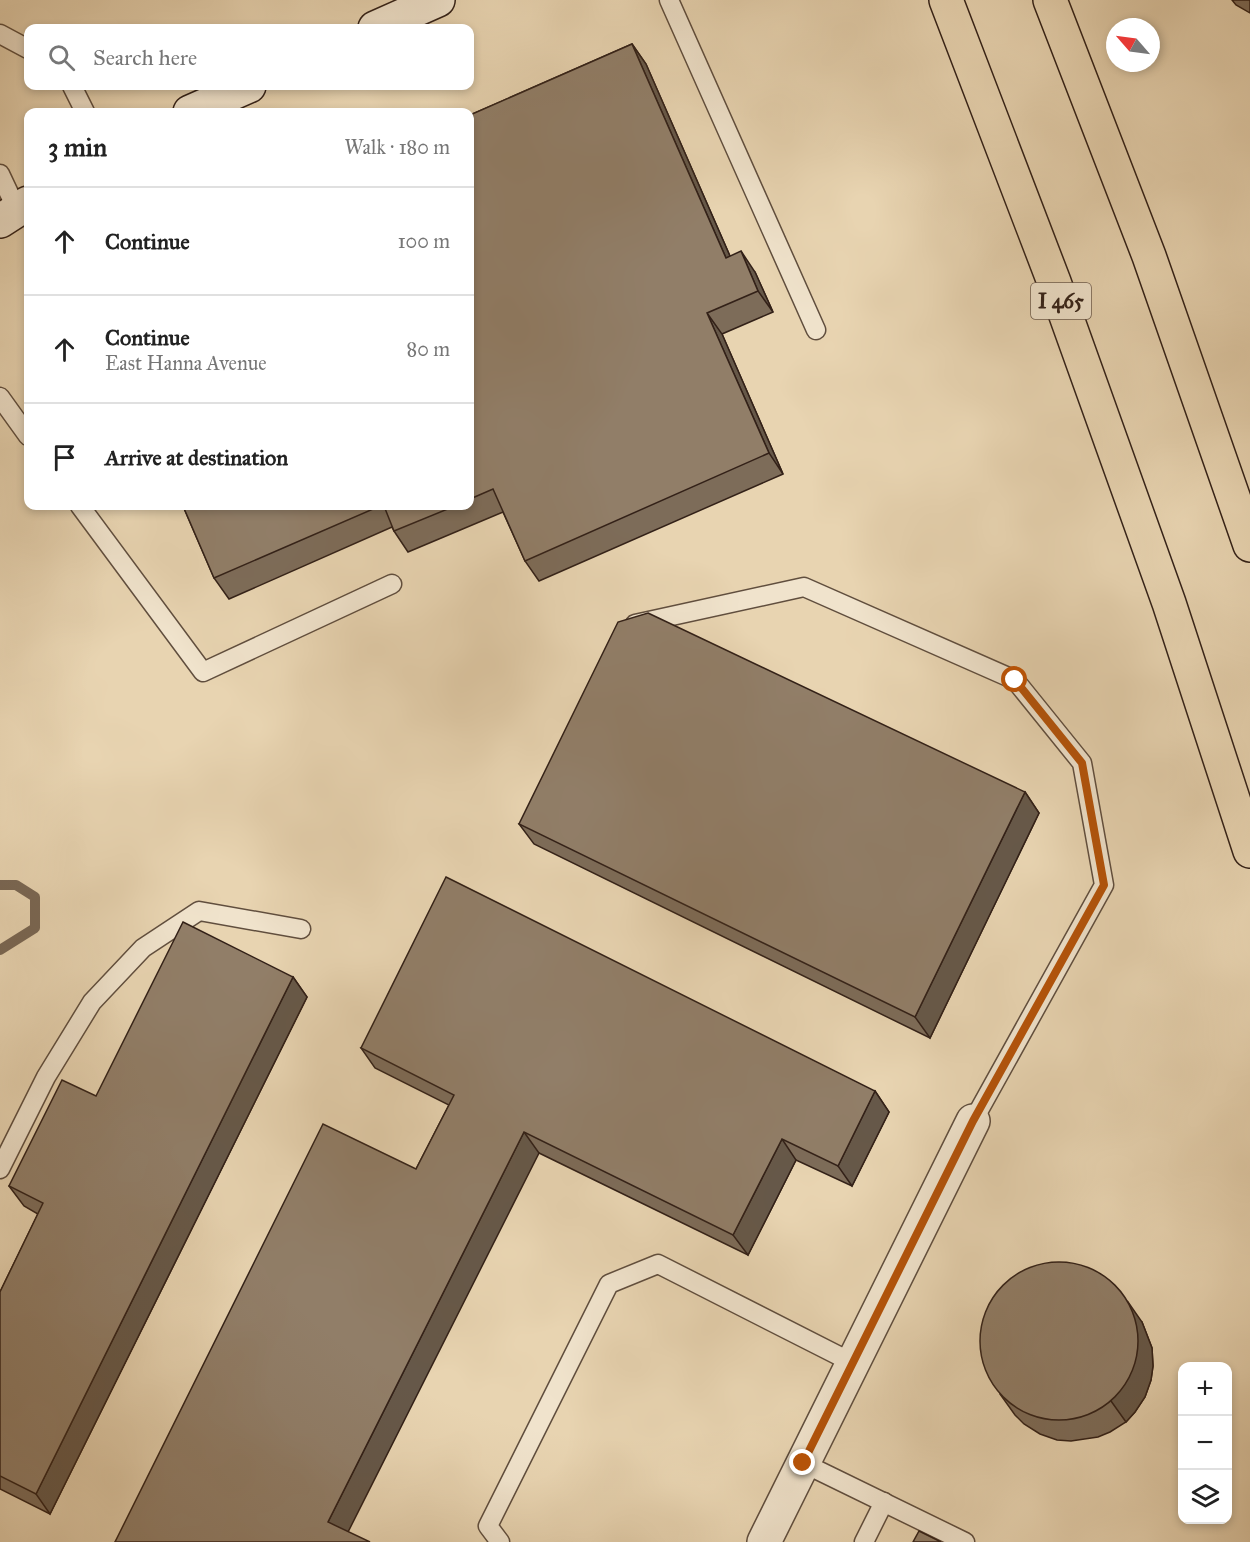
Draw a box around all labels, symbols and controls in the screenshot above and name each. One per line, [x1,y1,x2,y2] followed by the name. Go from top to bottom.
[1106,18,1160,72] north arrow
[24,24,474,90] search box
[45,41,78,74] icon: search
[93,44,197,71] text: Search here
[48,131,107,163] text: 3 min
[345,135,450,159] text: Walk · 180 m
[48,225,81,258] icon: ahead
[105,228,190,255] text: Continue
[398,229,450,253] text: 100 m
[1031,283,1091,319] road number: I 465
[105,324,190,351] text: Continue
[48,333,81,366] icon: ahead
[407,337,450,361] text: 80 m
[105,351,267,375] text: East Hanna Avenue
[48,441,81,474] icon: arrive
[105,444,288,471] text: Arrive at destination
[1001,666,1027,692] route start
[1178,1362,1232,1524] map controls
[1178,1362,1232,1416] button: +
[1178,1416,1232,1470] button: −
[789,1449,815,1475] route end
[1178,1470,1232,1524] button: layers

